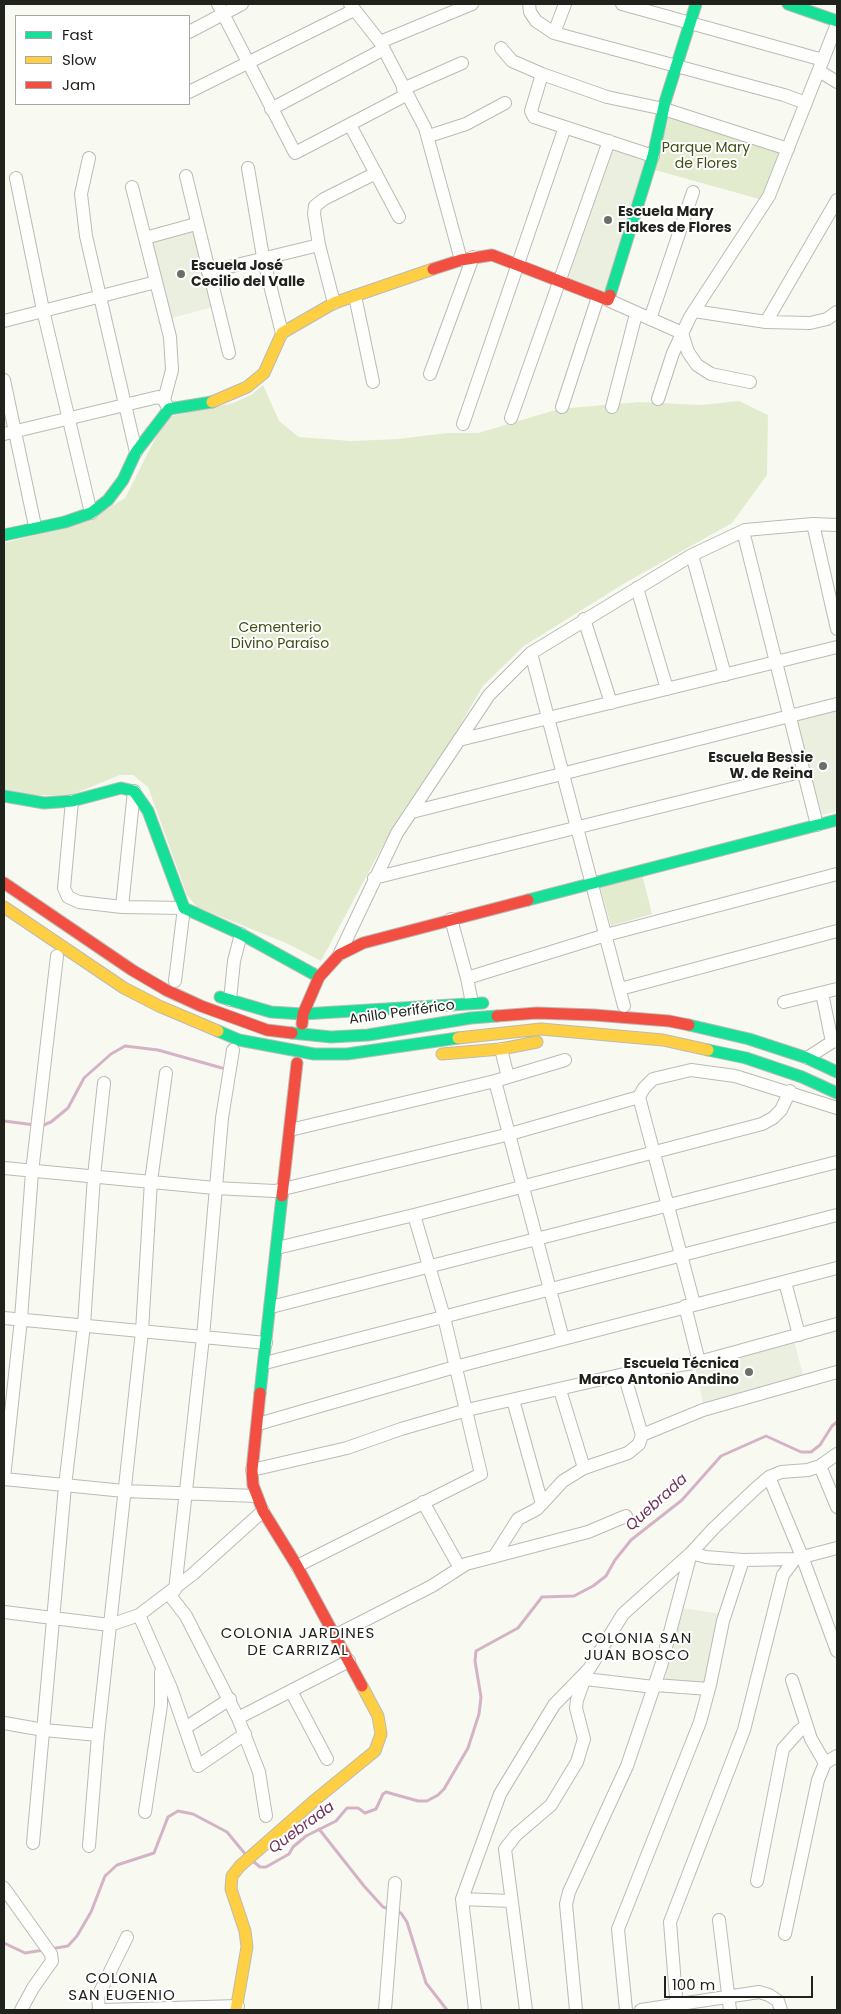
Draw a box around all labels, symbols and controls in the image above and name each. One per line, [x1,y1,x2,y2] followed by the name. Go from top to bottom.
[15,15,190,105] legend
[62,24,93,45] text: Fast
[62,49,96,70] text: Slow
[62,74,96,95] text: Jam
[662,140,750,172] park label: Parque Mary de Flores
[618,204,732,236] place label: Escuela Mary Flakes de Flores
[602,214,614,226] marker: Escuela Mary Flakes de Flores
[191,258,305,290] place label: Escuela José Cecilio del Valle
[175,268,187,280] marker: Escuela José Cecilio del Valle
[231,620,329,652] park label: Cementerio Divino Paraíso
[708,750,813,782] place label: Escuela Bessie W. de Reina
[817,760,829,772] marker: Escuela Bessie W. de Reina
[348,997,456,1029] street label: Anillo Periférico
[579,1356,739,1388] place label: Escuela Técnica Marco Antonio Andino
[743,1366,755,1378] marker: Escuela Técnica Marco Antonio Andino
[622,1471,692,1535] water label: Quebrada
[219,1625,377,1660] district label: COLONIA JARDINES DE CARRIZAL
[580,1630,694,1665] district label: COLONIA SAN JUAN BOSCO
[266,1798,338,1858] water label: Quebrada
[666,1966,815,1998] scale bar
[67,1970,177,2005] district label: COLONIA SAN EUGENIO
[672,1974,715,1995] text: 100 m

